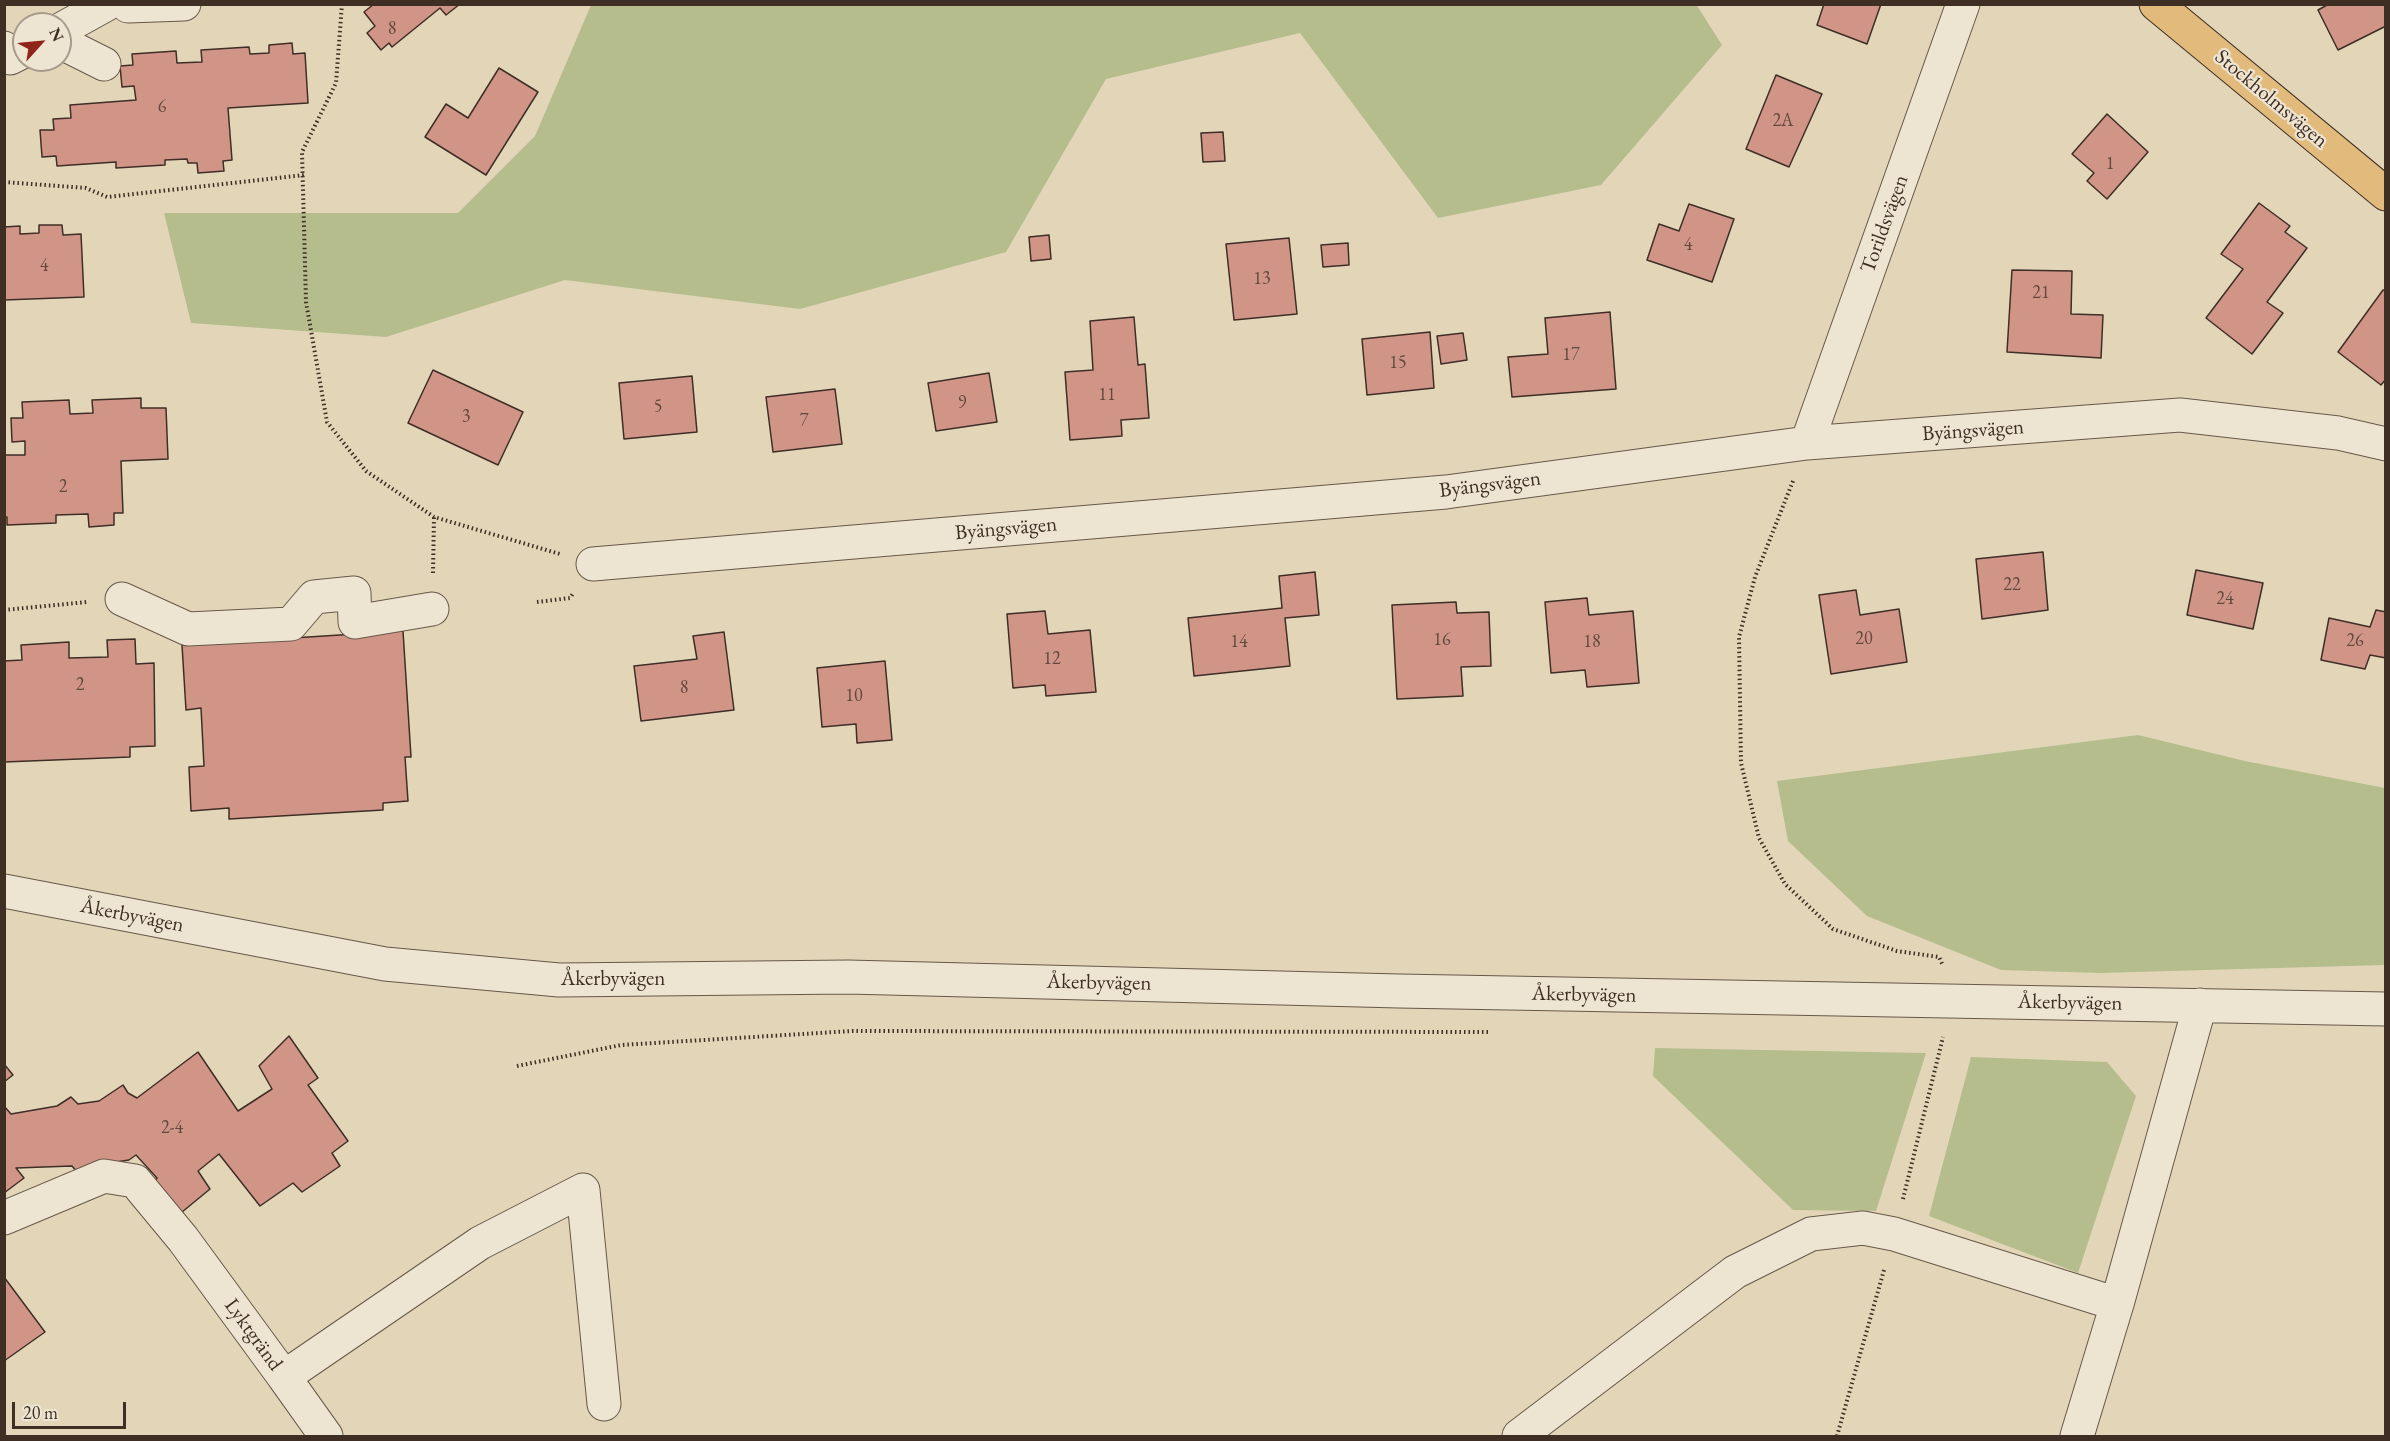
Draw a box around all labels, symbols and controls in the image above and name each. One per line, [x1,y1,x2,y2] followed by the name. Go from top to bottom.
[12,12,72,72] north arrow
[388,18,396,40] house number: 8
[44,24,69,45] text: N
[2209,44,2333,154] street label: Stockholmsvägen
[158,96,166,118] house number: 6
[1772,110,1794,132] house number: 2A
[2106,153,2114,175] house number: 1
[1856,172,1914,276] street label: Torildsvägen
[1684,234,1692,256] house number: 4
[40,255,48,277] house number: 4
[1253,268,1271,290] house number: 13
[2032,282,2050,304] house number: 21
[1562,344,1580,366] house number: 17
[1389,352,1407,374] house number: 15
[1098,384,1116,406] house number: 11
[958,392,966,414] house number: 9
[654,396,662,418] house number: 5
[462,406,470,428] house number: 3
[800,410,808,432] house number: 7
[1921,415,2025,447] street label: Byängsvägen
[1438,466,1542,504] street label: Byängsvägen
[59,476,67,498] house number: 2
[954,512,1058,546] street label: Byängsvägen
[2003,574,2021,596] house number: 22
[2216,588,2234,610] house number: 24
[1855,628,1873,650] house number: 20
[1433,629,1451,651] house number: 16
[2346,630,2364,652] house number: 26
[1230,631,1248,653] house number: 14
[1583,631,1601,653] house number: 18
[1043,648,1061,670] house number: 12
[76,674,84,696] house number: 2
[680,677,688,699] house number: 8
[845,685,863,707] house number: 10
[78,894,186,938] street label: Åkerbyvägen
[561,966,665,992] street label: Åkerbyvägen
[1046,969,1152,997] street label: Åkerbyvägen
[1531,981,1637,1009] street label: Åkerbyvägen
[2017,989,2123,1017] street label: Åkerbyvägen
[161,1117,183,1139] house number: 2-4
[218,1294,288,1376] street label: Lyktgränd
[15,1390,129,1428] scale bar
[23,1401,58,1424] text: 20 m

